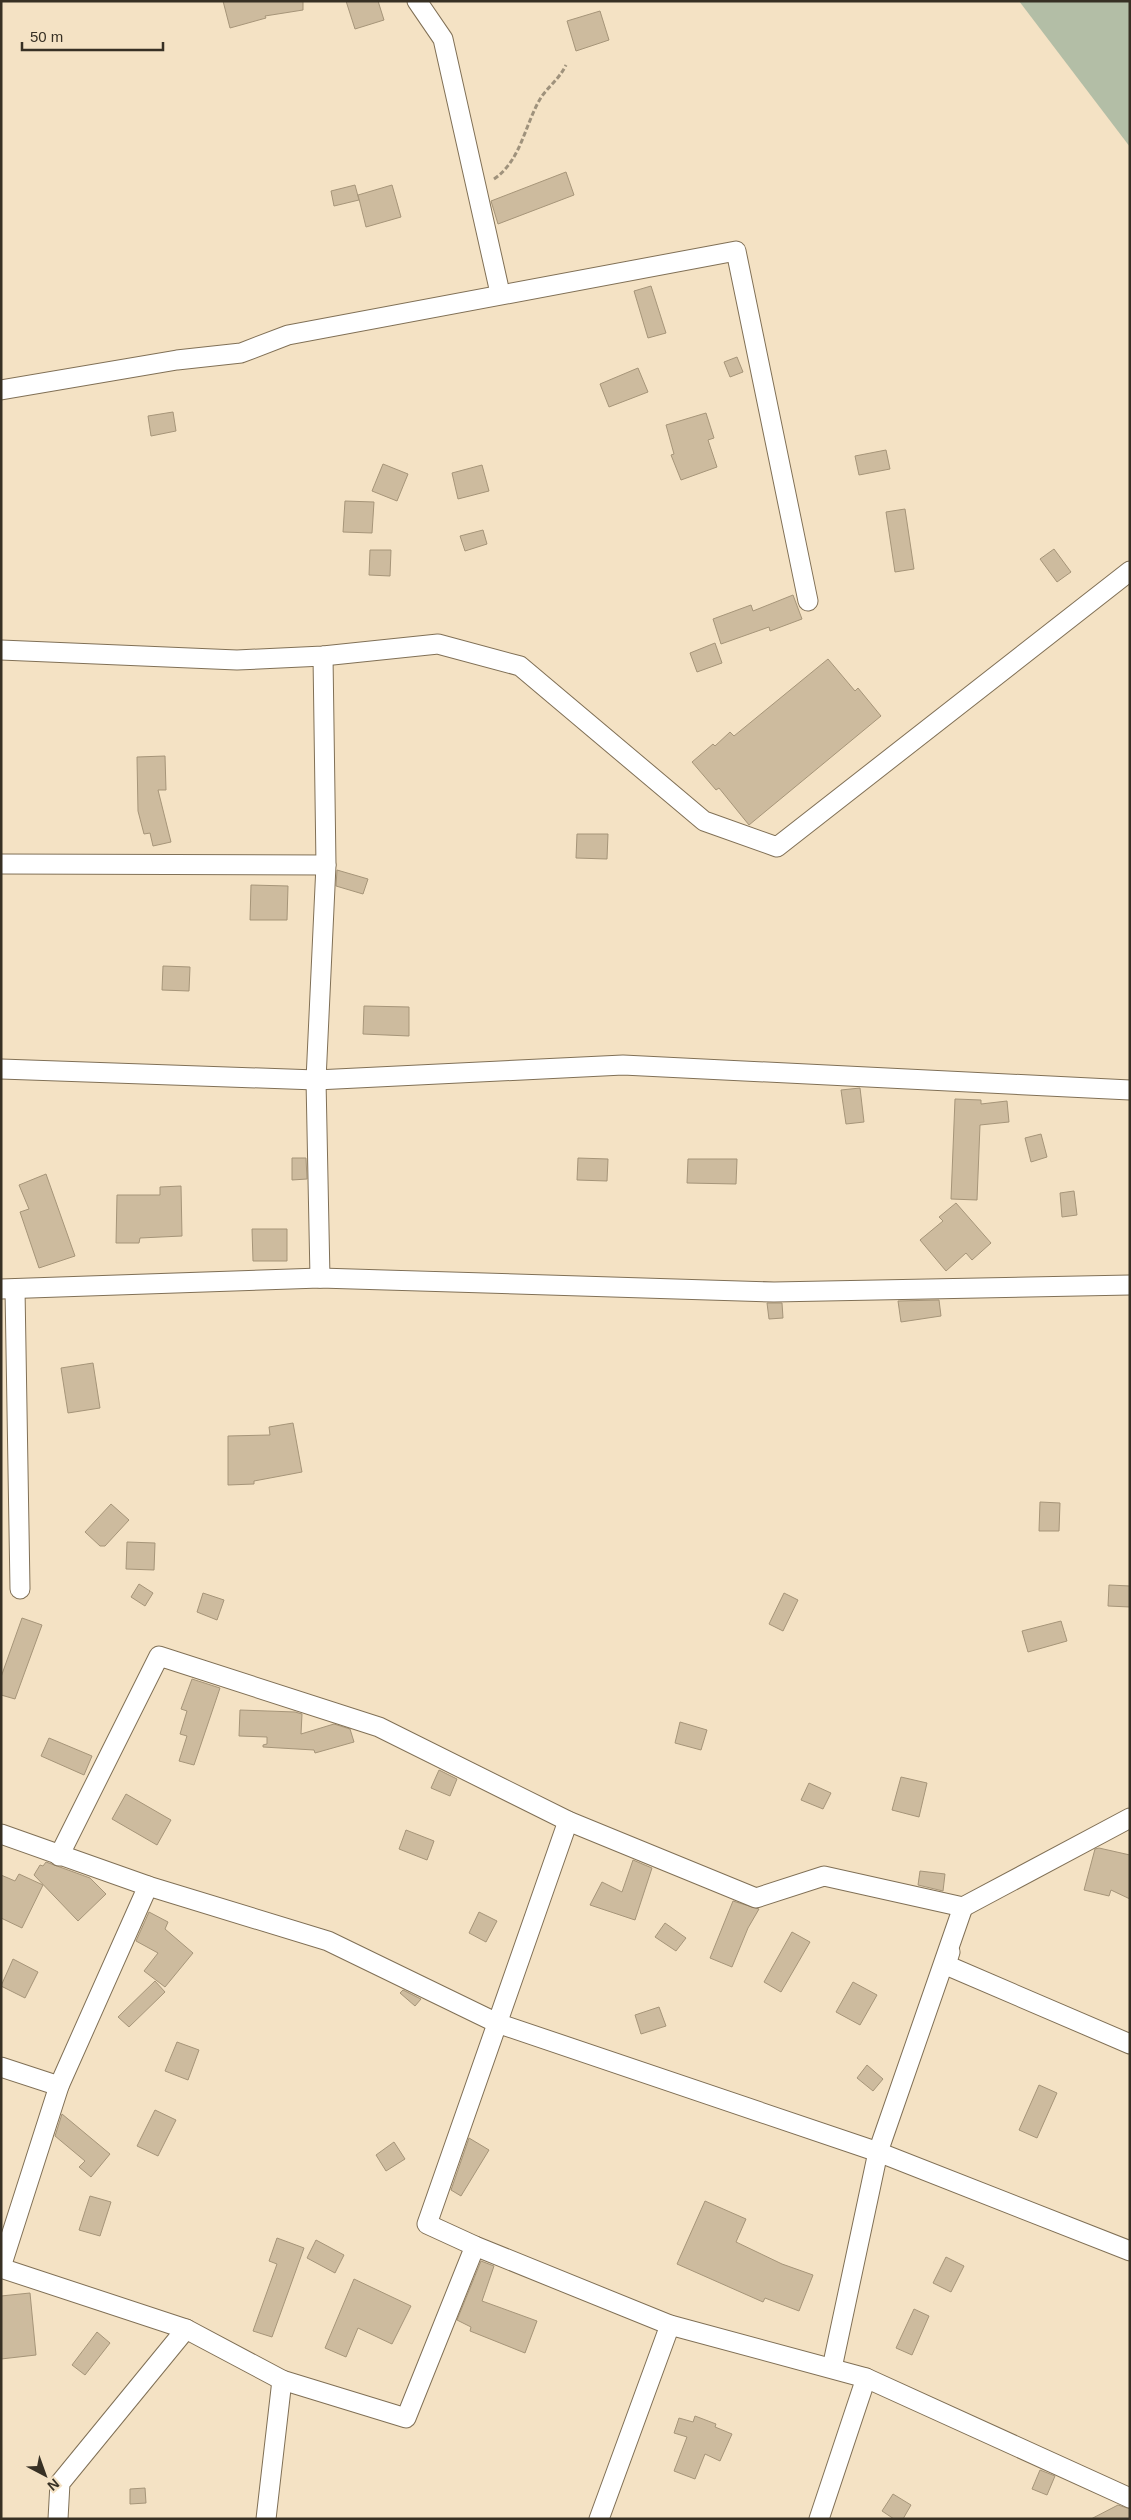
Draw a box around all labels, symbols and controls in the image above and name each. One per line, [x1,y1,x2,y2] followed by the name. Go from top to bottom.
[22,20,164,52] scale bar
[30,28,63,45] text: 50 m
[20,2450,70,2500] north arrow
[44,2475,63,2494] text: N

